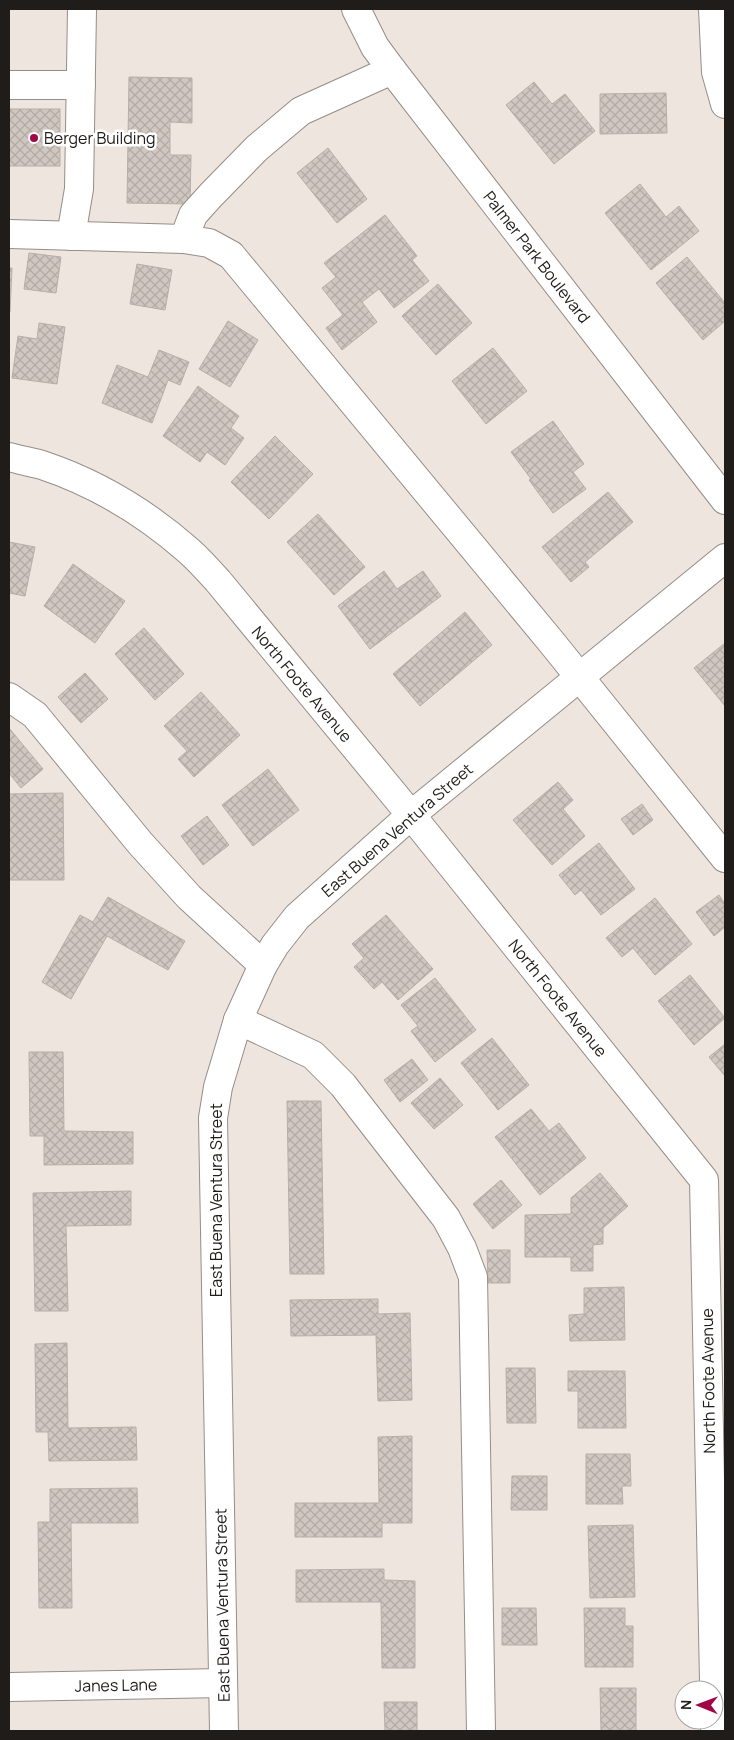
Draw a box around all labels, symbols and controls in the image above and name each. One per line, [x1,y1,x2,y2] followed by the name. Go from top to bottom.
[44,127,155,149] place label: Berger Building
[28,132,40,144] marker: Berger Building
[478,186,596,328] street label: Palmer Park Boulevard
[247,621,357,747] street label: North Foote Avenue
[317,758,477,902] street label: East Buena Ventura Street
[504,935,612,1061] street label: North Foote Avenue
[205,1103,227,1297] street label: East Buena Ventura Street
[696,1308,720,1454] street label: North Foote Avenue
[209,1508,235,1702] street label: East Buena Ventura Street
[75,1673,157,1697] street label: Janes Lane
[674,1680,724,1730] north arrow
[676,1700,695,1710] text: N

